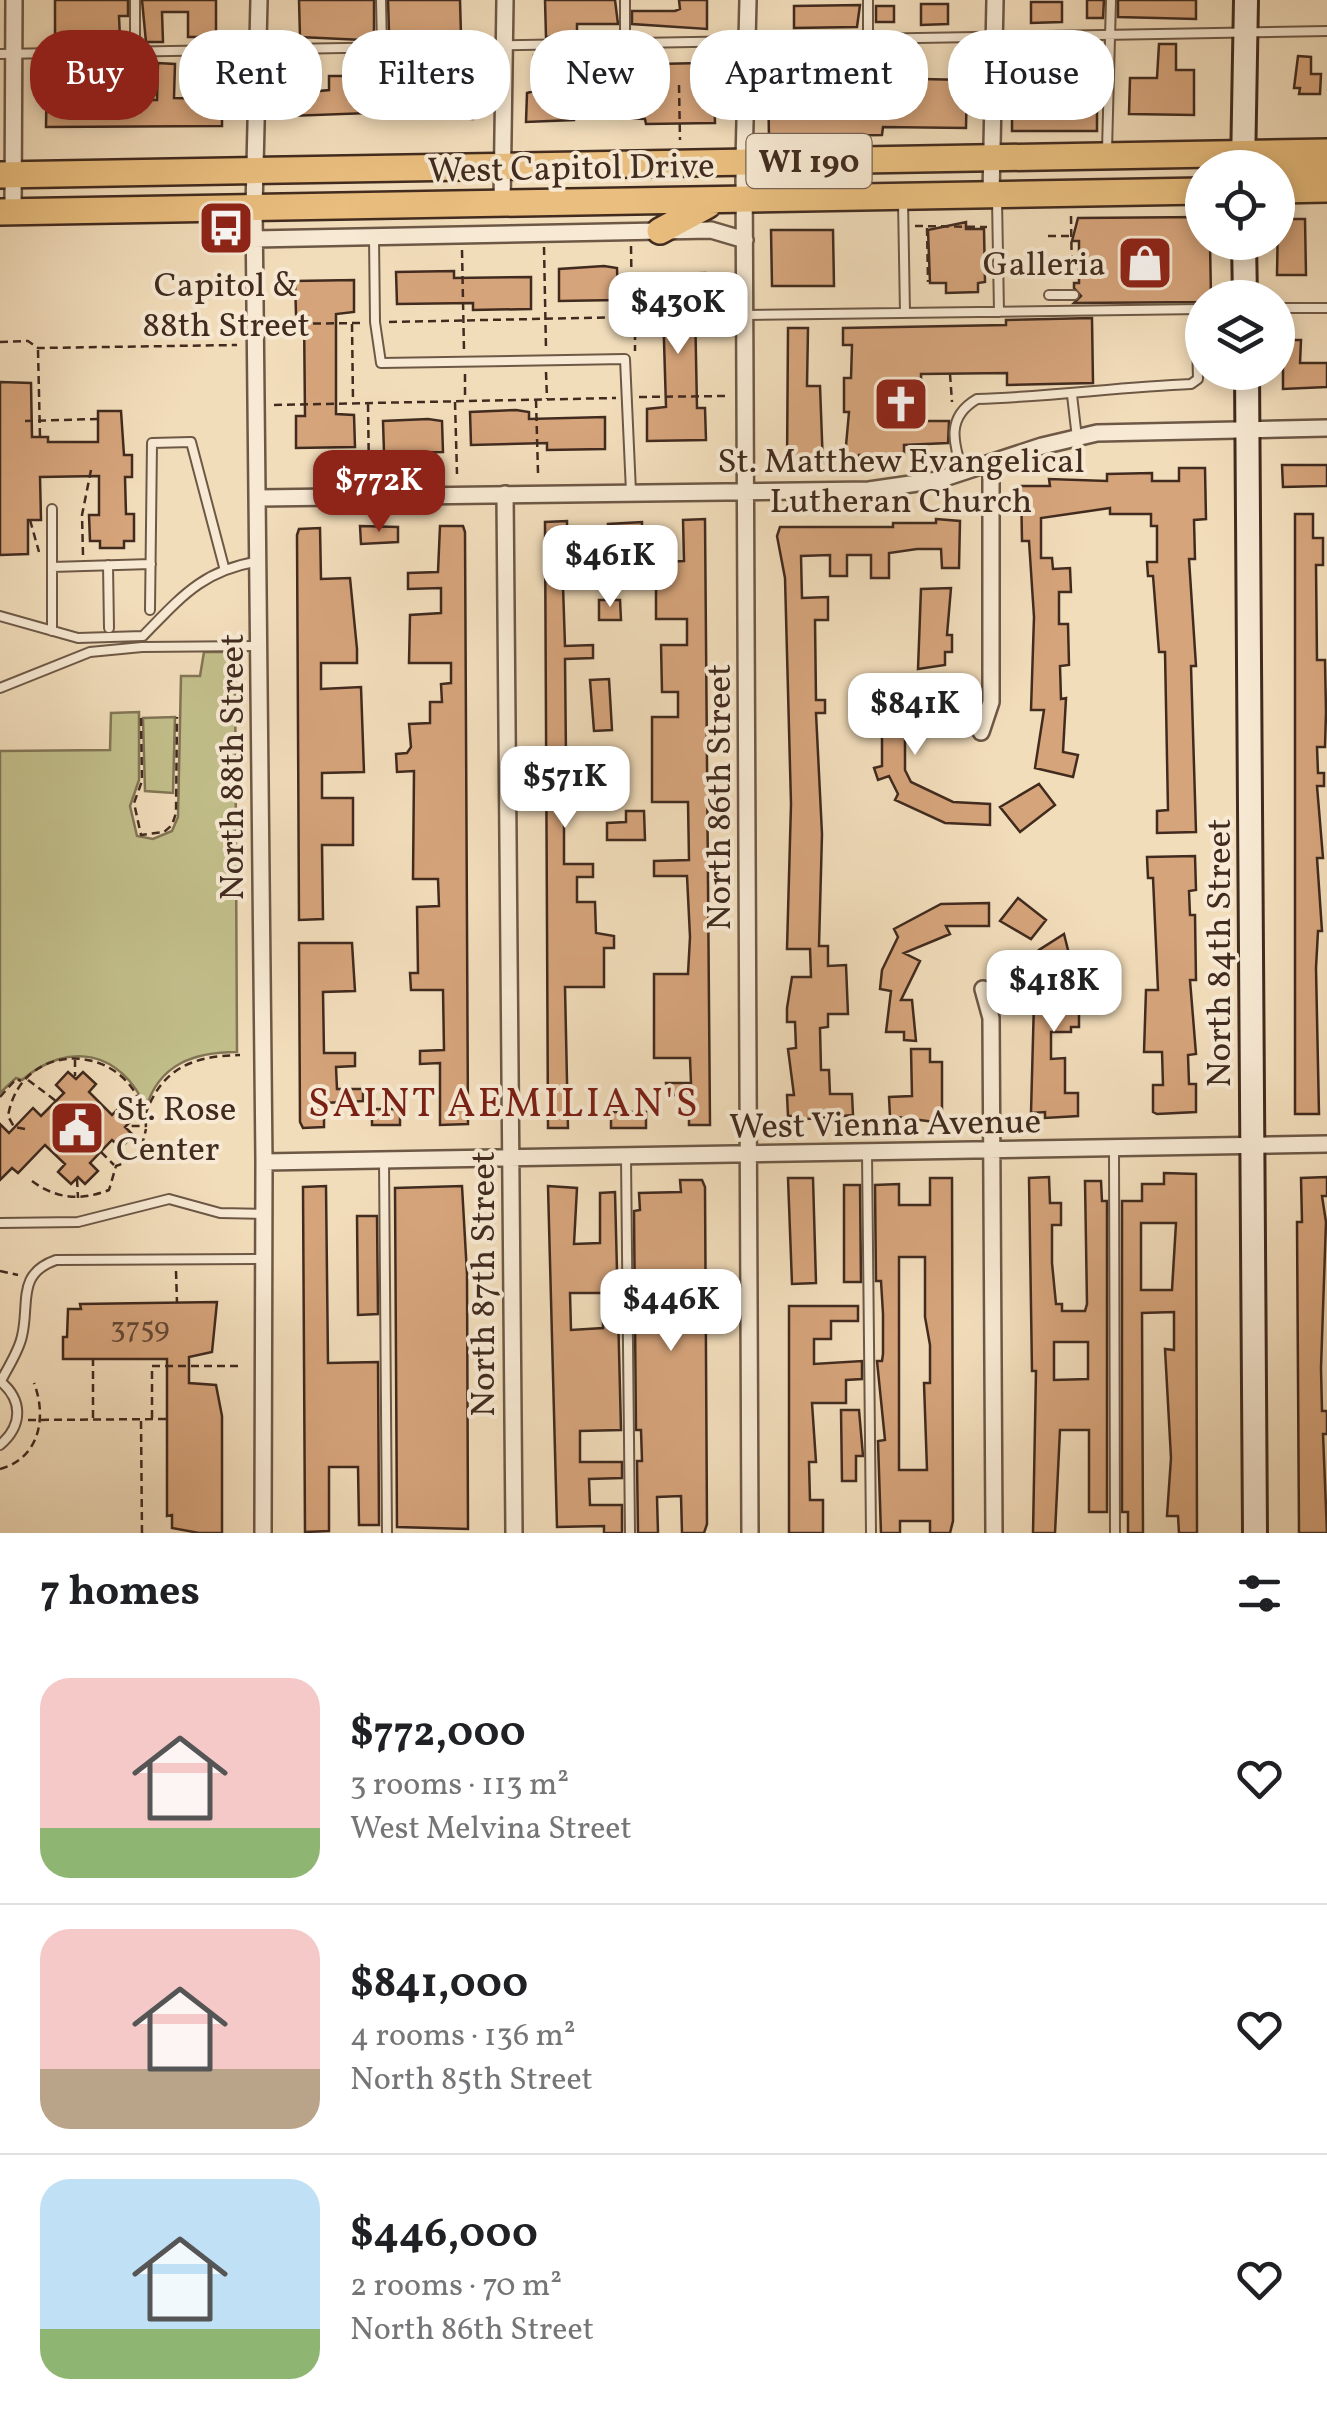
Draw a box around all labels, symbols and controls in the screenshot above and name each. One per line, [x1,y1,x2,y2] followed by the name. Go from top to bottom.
[30,30,159,120] chip: Buy
[179,30,322,120] chip: Rent
[342,30,510,120] chip: Filters
[530,30,670,120] chip: New
[690,30,928,120] chip: Apartment
[948,30,1114,120] chip: House
[746,134,872,188] road number: WI 190
[427,143,715,197] street label: West Capitol Drive
[1185,150,1295,390] map controls
[1185,150,1295,260] button: locate
[196,198,256,258] bus stop icon: Capitol & 88th Street
[1115,233,1175,293] shop icon: Galleria
[983,242,1106,290] place label: Galleria
[142,263,310,351] place label: Capitol & 88th Street
[608,272,748,357] pin: $430K
[1185,280,1295,390] button: layers
[631,282,725,326] text: $430K
[871,374,931,434] church icon: St. Matthew Evangelical Lutheran Church
[717,439,1085,527] place label: St. Matthew Evangelical Lutheran Church
[309,450,449,535] pin: $772K
[335,460,423,504] text: $772K
[540,525,680,610] pin: $461K
[565,535,655,579] text: $461K
[210,634,258,900] street label: North 88th Street
[697,664,745,930] street label: North 86th Street
[845,673,985,758] pin: $841K
[870,683,960,727] text: $841K
[495,746,635,831] pin: $571K
[523,756,607,800] text: $571K
[1197,819,1245,1087] street label: North 84th Street
[984,950,1124,1035] pin: $418K
[1009,960,1099,1004] text: $418K
[308,1078,700,1134] district label: SAINT AEMILIAN'S
[116,1087,236,1175] place label: St. Rose Center
[47,1098,107,1158] public building icon: St. Rose Center
[729,1099,1042,1153] street label: West Vienna Avenue
[461,1151,509,1417] street label: North 87th Street
[601,1269,741,1354] pin: $446K
[622,1279,720,1323] text: $446K
[110,1308,170,1350] house number: 3759
[40,1564,200,1623] text: 7 homes
[1232,1566,1287,1621] icon: filters
[350,1705,526,1764] text: $772,000
[120,1718,240,1838] icon: home
[1232,1751,1287,1806] icon: heart
[350,1764,569,1808] text: 3 rooms · 113 m²
[350,1808,632,1852] text: West Melvina Street
[350,1956,528,2015] text: $841,000
[120,1969,240,2089] icon: home
[1232,2002,1287,2057] icon: heart
[350,2015,576,2059] text: 4 rooms · 136 m²
[350,2059,593,2103] text: North 85th Street
[350,2206,538,2265] text: $446,000
[120,2219,240,2339] icon: home
[1232,2252,1287,2307] icon: heart
[350,2265,562,2309] text: 2 rooms · 70 m²
[350,2309,594,2353] text: North 86th Street

